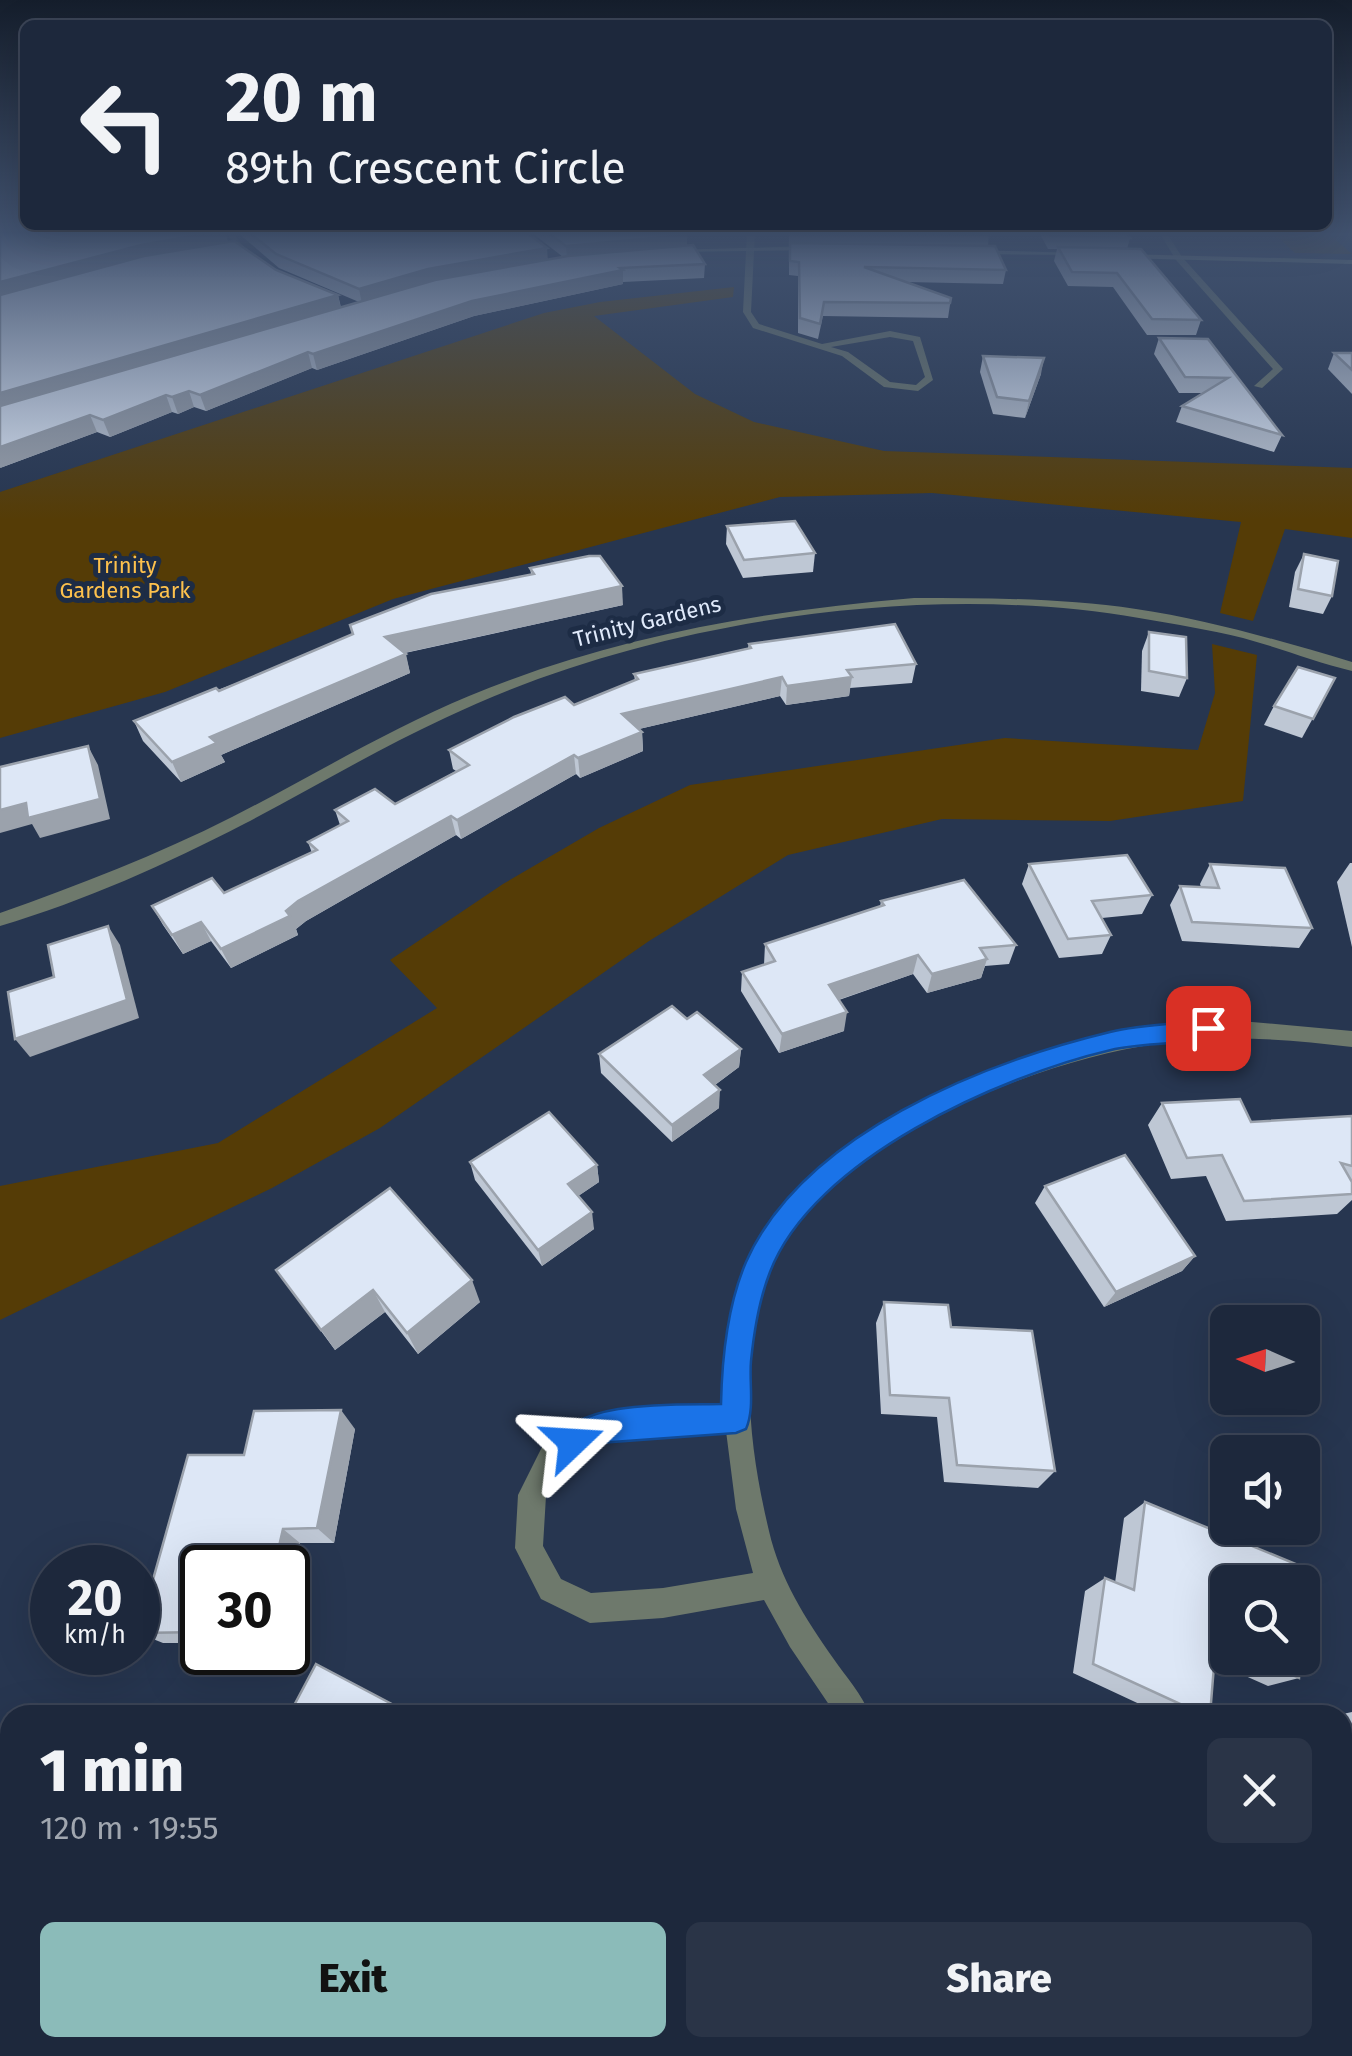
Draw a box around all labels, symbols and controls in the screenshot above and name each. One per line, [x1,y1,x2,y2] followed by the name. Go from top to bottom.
[225,56,378,140] text: 20 m
[60,60,190,190] icon: left
[225,141,626,195] text: 89th Crescent Circle
[59,552,191,604] park label: Trinity Gardens Park
[571,590,724,653] street label: Trinity Gardens
[1166,986,1251,1071] pin
[1181,1001,1236,1056] icon: arrive
[1210,1305,1320,1415] north arrow
[1210,1305,1320,1675] map controls
[521,1390,625,1494] position arrow
[1210,1435,1320,1545] button: sound
[180,1545,310,1675] speed limit sign: 30
[1210,1565,1320,1675] button: search
[67,1568,123,1628] text: 20
[64,1620,126,1650] text: km/h
[40,1735,184,1807] text: 1 min
[1207,1738,1312,1843] button: close
[40,1809,218,1847] text: 120 m · 19:55
[40,1922,666,2037] button: Exit
[686,1922,1312,2037] button: Share

